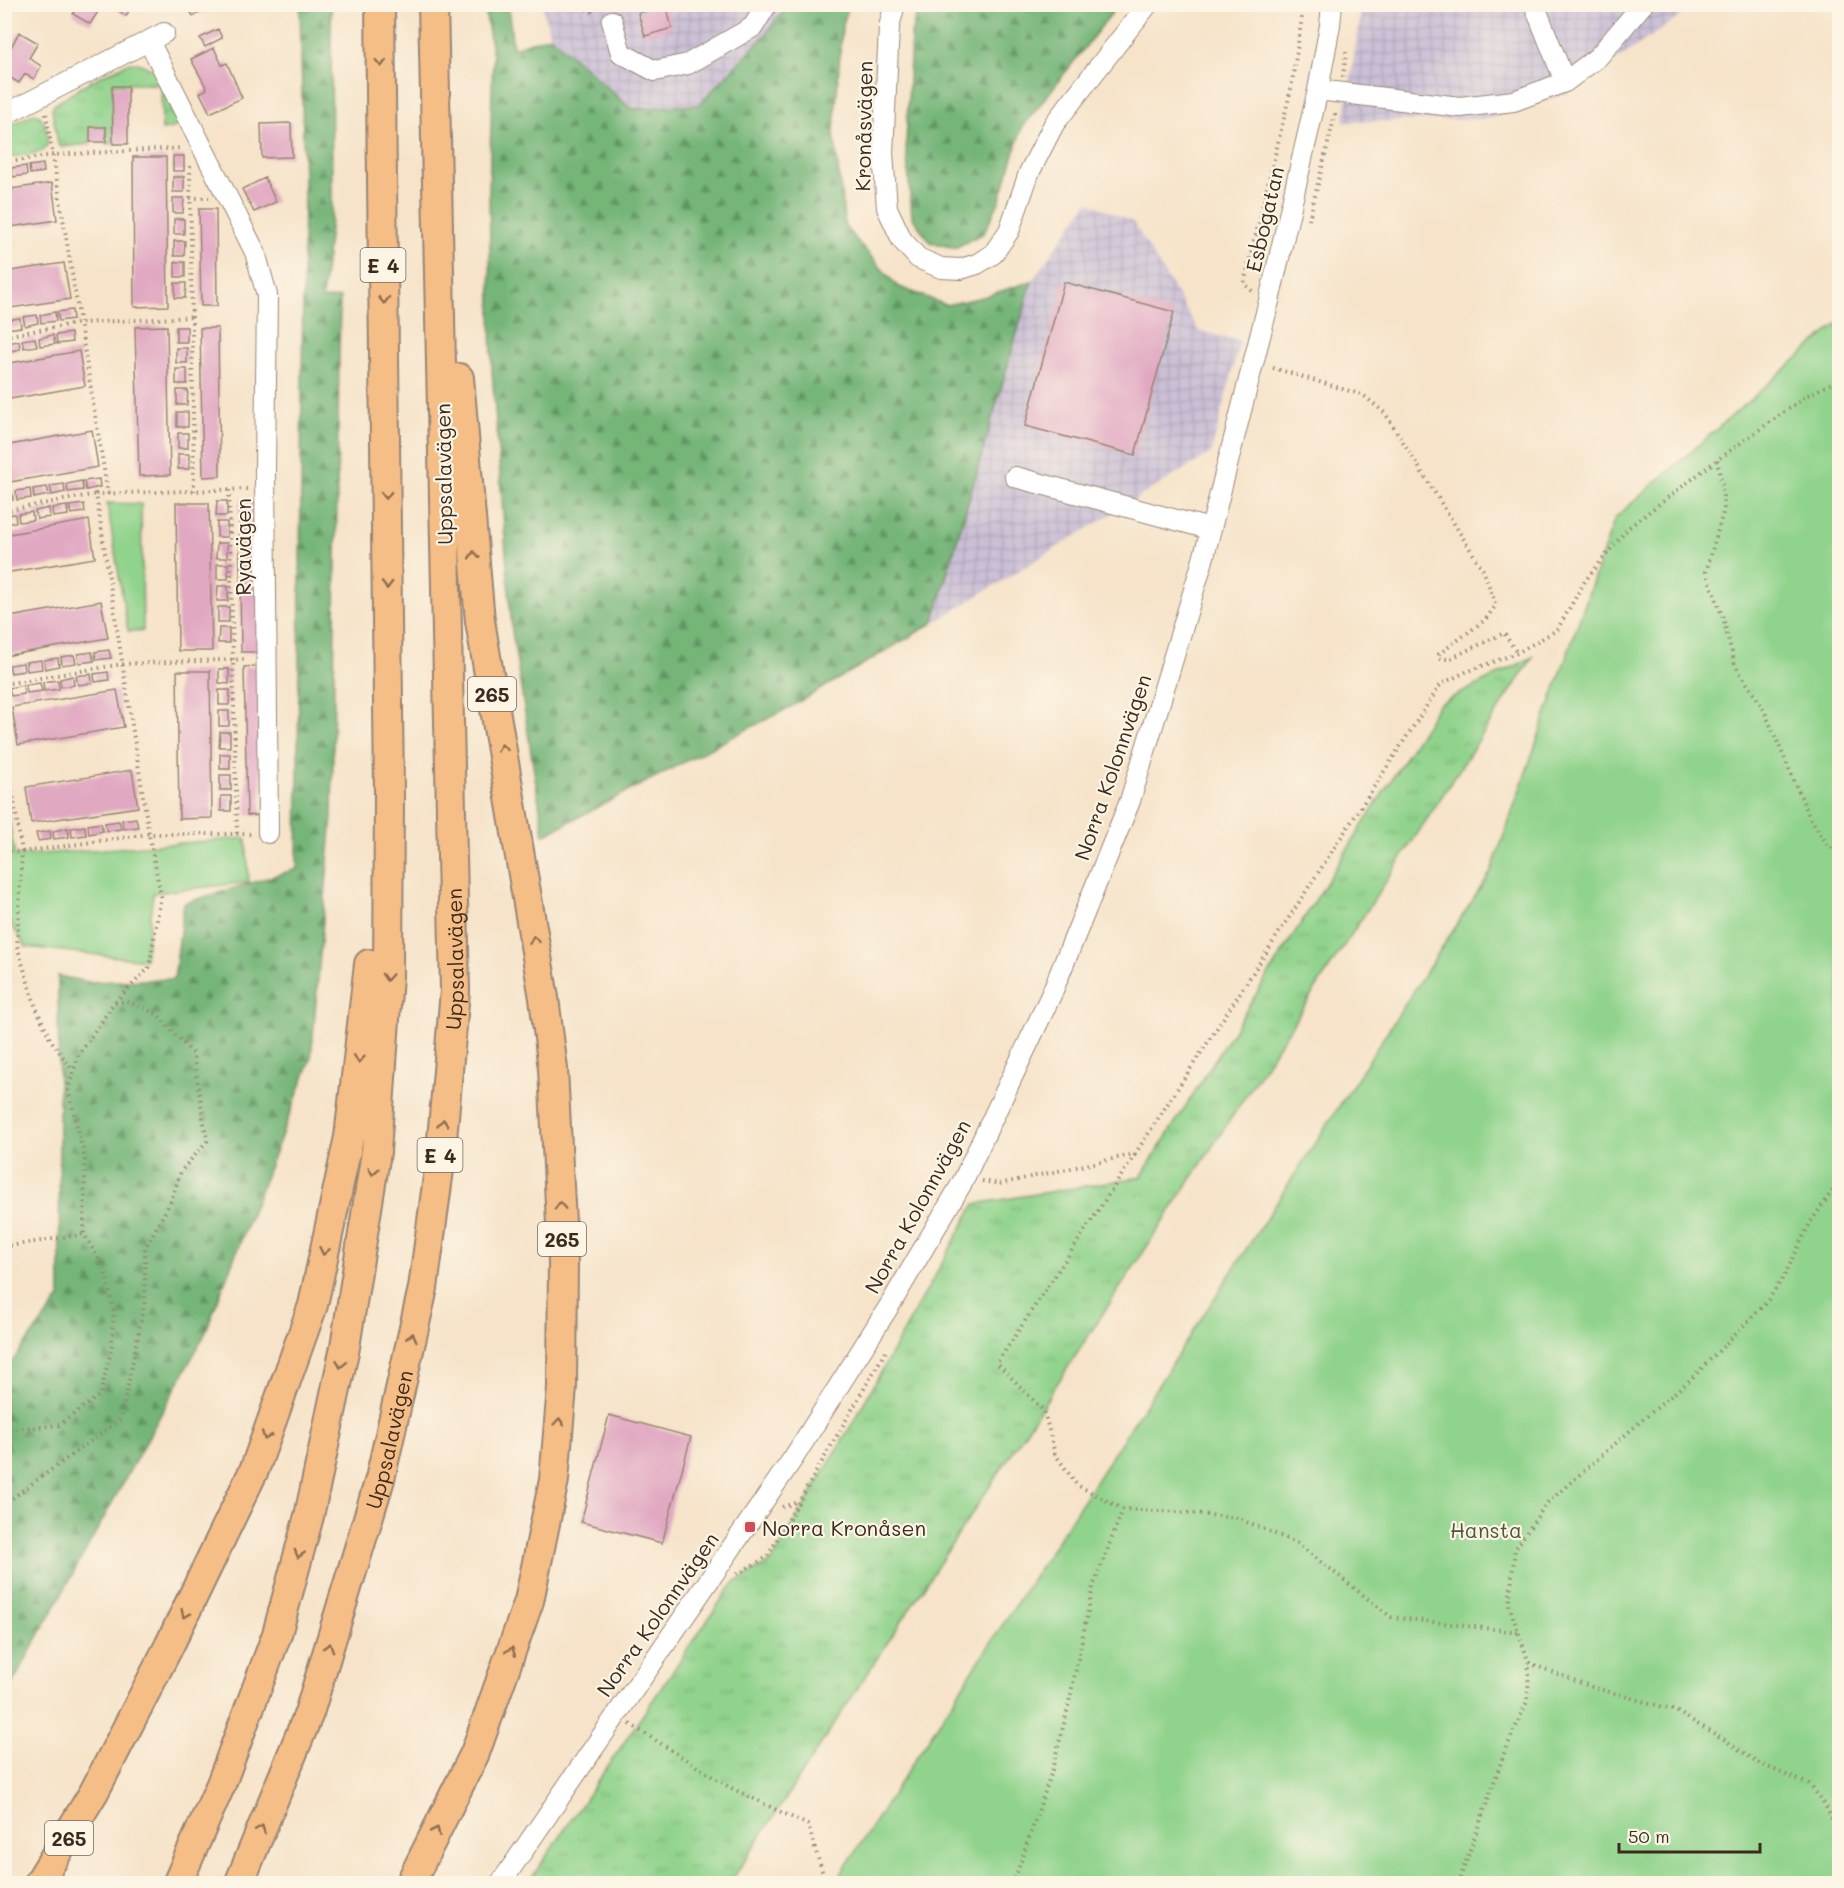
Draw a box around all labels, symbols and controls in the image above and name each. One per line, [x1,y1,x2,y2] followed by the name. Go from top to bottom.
[375,58,387,67] one-way arrow
[848,60,878,192] street label: Kronåsvägen
[1239,164,1289,274] street label: Esbogatan
[360,248,406,282] road number: E 4
[378,295,390,304] one-way arrow
[428,403,458,545] street label: Uppsalavägen
[380,490,392,499] one-way arrow
[229,498,256,596] street label: Ryavägen
[468,551,481,560] one-way arrow
[381,580,393,589] one-way arrow
[1067,670,1157,864] street label: Norra Kolonnvägen
[468,677,516,711] road number: 265
[496,744,508,753] one-way arrow
[438,888,469,1031] street label: Uppsalavägen
[528,936,541,946] one-way arrow
[381,973,394,982] one-way arrow
[353,1054,365,1064] one-way arrow
[858,1114,976,1298] street label: Norra Kolonnvägen
[436,1119,449,1128] one-way arrow
[418,1138,462,1172] road number: E 4
[367,1167,379,1176] one-way arrow
[554,1202,567,1211] one-way arrow
[538,1222,586,1256] road number: 265
[318,1245,331,1255] one-way arrow
[404,1332,417,1342] one-way arrow
[335,1359,348,1369] one-way arrow
[358,1367,418,1512] street label: Uppsalavägen
[552,1418,565,1427] one-way arrow
[260,1431,273,1441] one-way arrow
[762,1514,926,1541] place label: Norra Kronåsen
[1450,1516,1522,1543] park label: Hansta
[743,1520,757,1534] marker: Norra Kronåsen
[590,1526,724,1702] street label: Norra Kolonnvägen
[293,1549,306,1559] one-way arrow
[181,1607,193,1618] one-way arrow
[322,1642,334,1653] one-way arrow
[503,1647,516,1657] one-way arrow
[1619,1816,1760,1854] scale bar
[45,1821,93,1855] road number: 265
[1628,1824,1670,1848] text: 50 m
[254,1825,266,1836] one-way arrow
[429,1827,440,1838] one-way arrow

